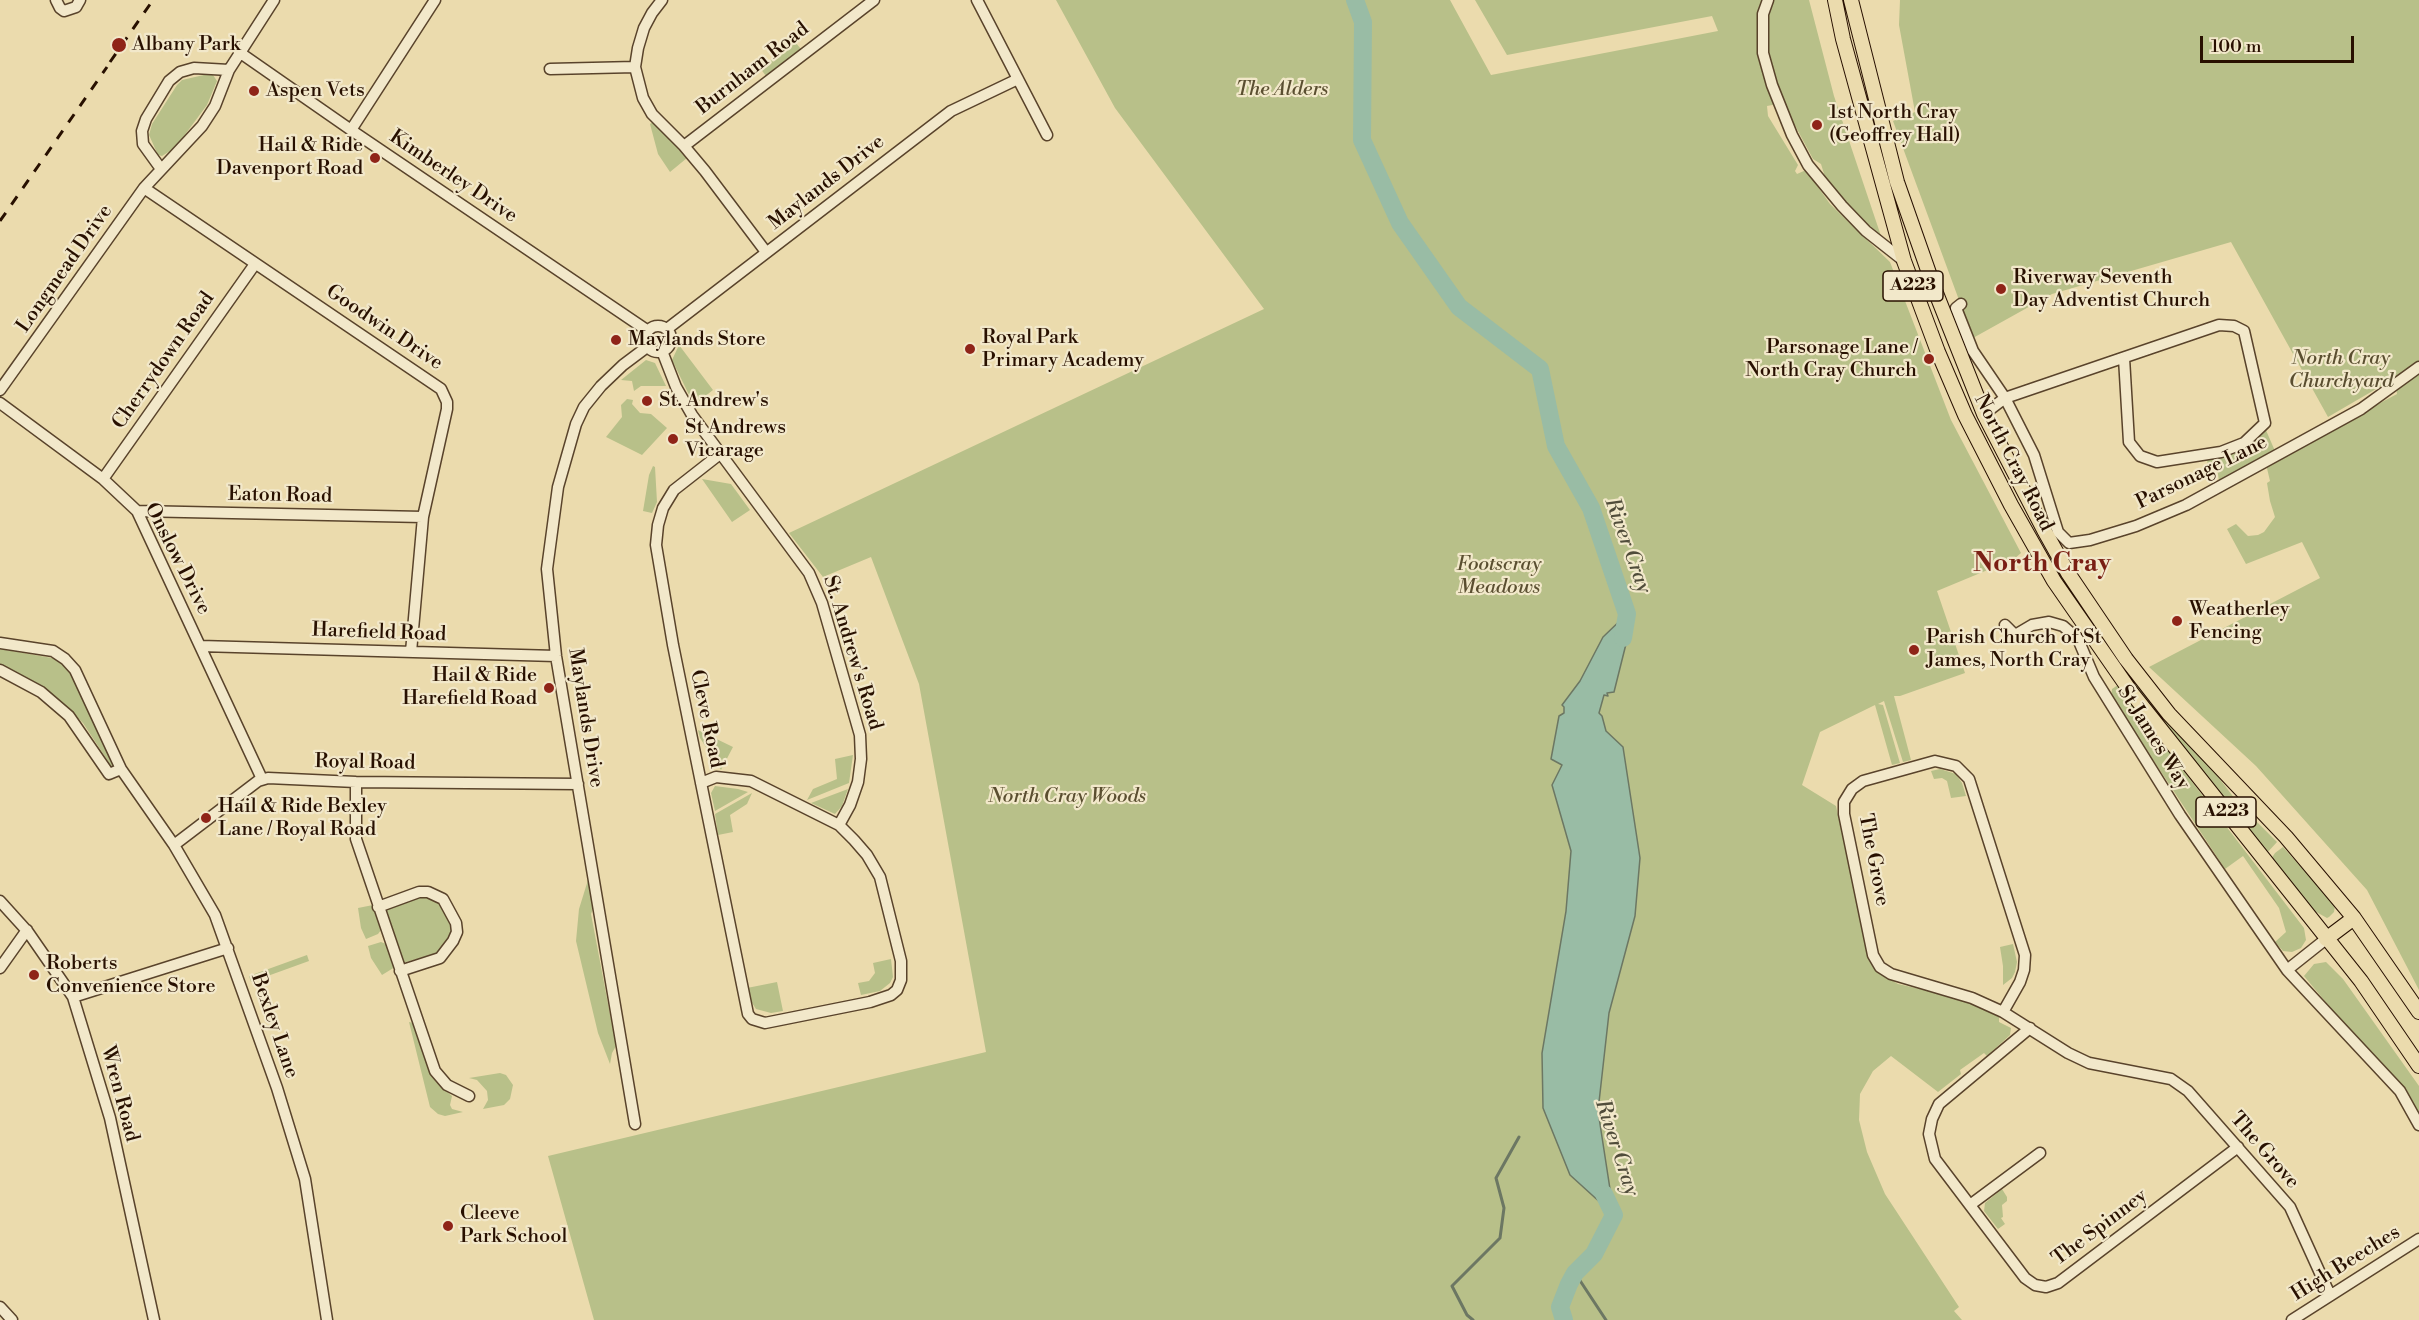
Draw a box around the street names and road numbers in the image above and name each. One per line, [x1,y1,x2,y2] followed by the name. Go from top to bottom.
[692,18,814,120] street label: Burnham Road
[384,125,522,229] street label: Kimberley Drive
[764,130,890,236] street label: Maylands Drive
[12,200,118,338] street label: Longmead Drive
[1883,271,1943,301] road number: A223
[321,280,447,376] street label: Goodwin Drive
[108,288,220,434] street label: Cherrydown Road
[1968,390,2058,536] street label: North Cray Road
[2132,431,2272,515] street label: Parsonage Lane
[228,483,332,509] street label: Eaton Road
[139,499,215,619] street label: Onslow Drive
[817,573,887,733] street label: St. Andrew's Road
[311,619,447,647] street label: Harefield Road
[562,647,608,789] street label: Maylands Drive
[684,668,728,770] street label: Cleve Road
[2111,681,2195,795] street label: St James Way
[314,750,416,776] street label: Royal Road
[2196,797,2256,827] road number: A223
[1852,812,1894,908] street label: The Grove
[245,970,303,1082] street label: Bexley Lane
[95,1043,143,1145] street label: Wren Road
[2224,1108,2304,1194] street label: The Grove
[2048,1184,2152,1272] street label: The Spinney
[2287,1221,2405,1307] street label: High Beeches

